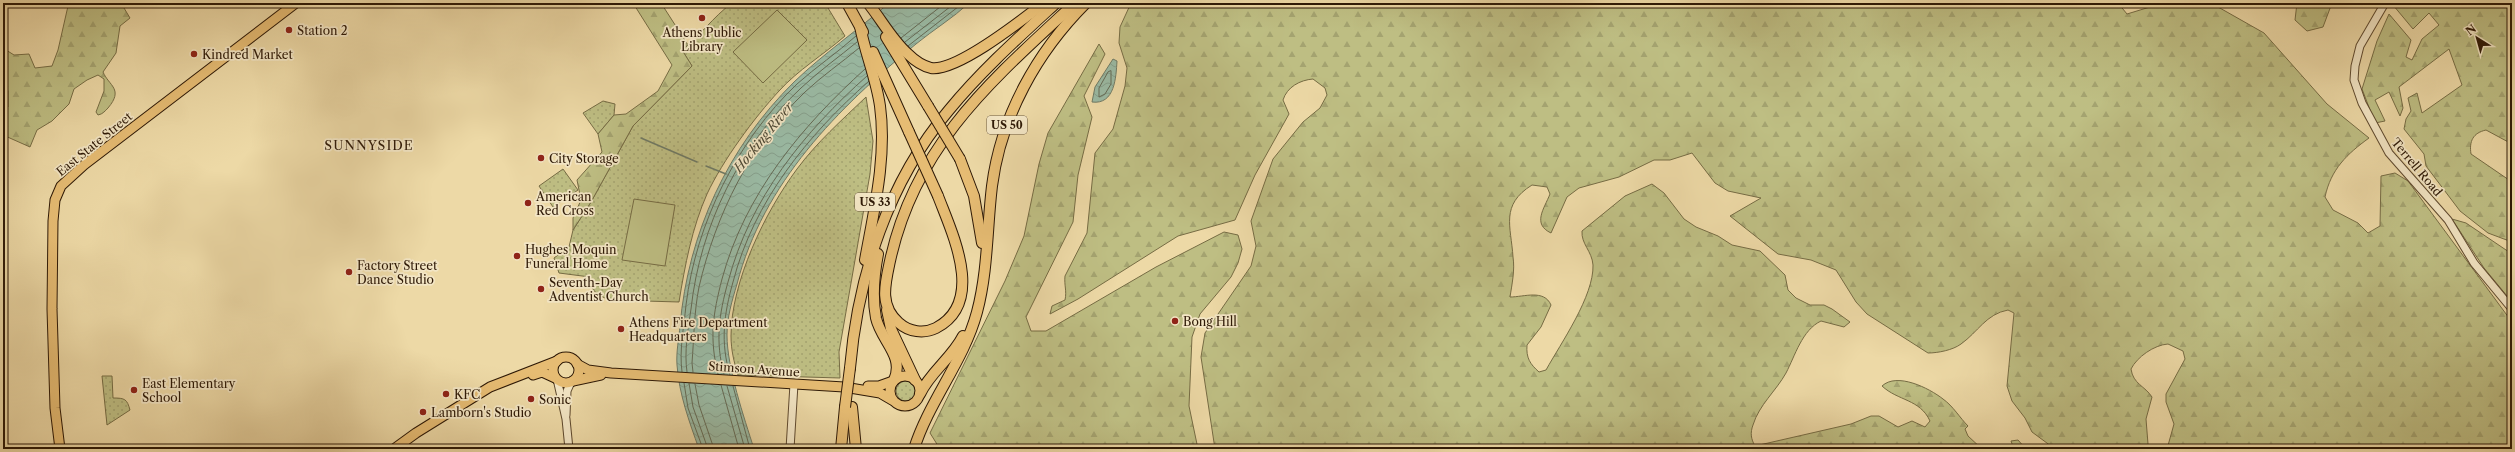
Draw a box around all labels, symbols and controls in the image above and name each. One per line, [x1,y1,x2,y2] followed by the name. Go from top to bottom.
[697,13,707,23] marker: Athens Public Library
[2457,18,2497,58] north arrow
[2463,21,2479,38] text: N
[297,23,348,38] place label: Station 2
[284,25,294,35] marker: Station 2
[661,25,742,54] place label: Athens Public Library
[202,47,294,62] place label: Kindred Market
[189,49,199,59] marker: Kindred Market
[729,98,797,176] water label: Hocking River
[53,108,135,179] street label: East State Street
[987,116,1027,134] road number: US 50
[2388,135,2446,200] street label: Terrell Road
[324,137,414,153] district label: SUNNYSIDE
[549,151,619,166] place label: City Storage
[536,153,546,163] marker: City Storage
[535,189,594,218] place label: American Red Cross
[855,193,895,211] road number: US 33
[523,198,533,208] marker: American Red Cross
[525,242,617,271] place label: Hughes Moquin Funeral Home
[512,251,522,261] marker: Hughes Moquin Funeral Home
[357,258,438,287] place label: Factory Street Dance Studio
[344,267,354,277] marker: Factory Street Dance Studio
[548,275,649,304] place label: Seventh-Day Adventist Church
[536,284,546,294] marker: Seventh-Day Adventist Church
[1183,314,1237,329] place label: Bong Hill
[628,315,768,344] place label: Athens Fire Department Headquarters
[1170,316,1180,326] marker: Bong Hill
[616,324,626,334] marker: Athens Fire Department Headquarters
[708,358,801,380] street label: Stimson Avenue
[142,376,236,405] place label: East Elementary School
[129,385,139,395] marker: East Elementary School
[454,387,480,402] place label: KFC
[441,389,451,399] marker: KFC
[539,392,571,407] place label: Sonic
[526,394,536,404] marker: Sonic
[431,405,531,420] place label: Lamborn's Studio
[418,407,428,417] marker: Lamborn's Studio

